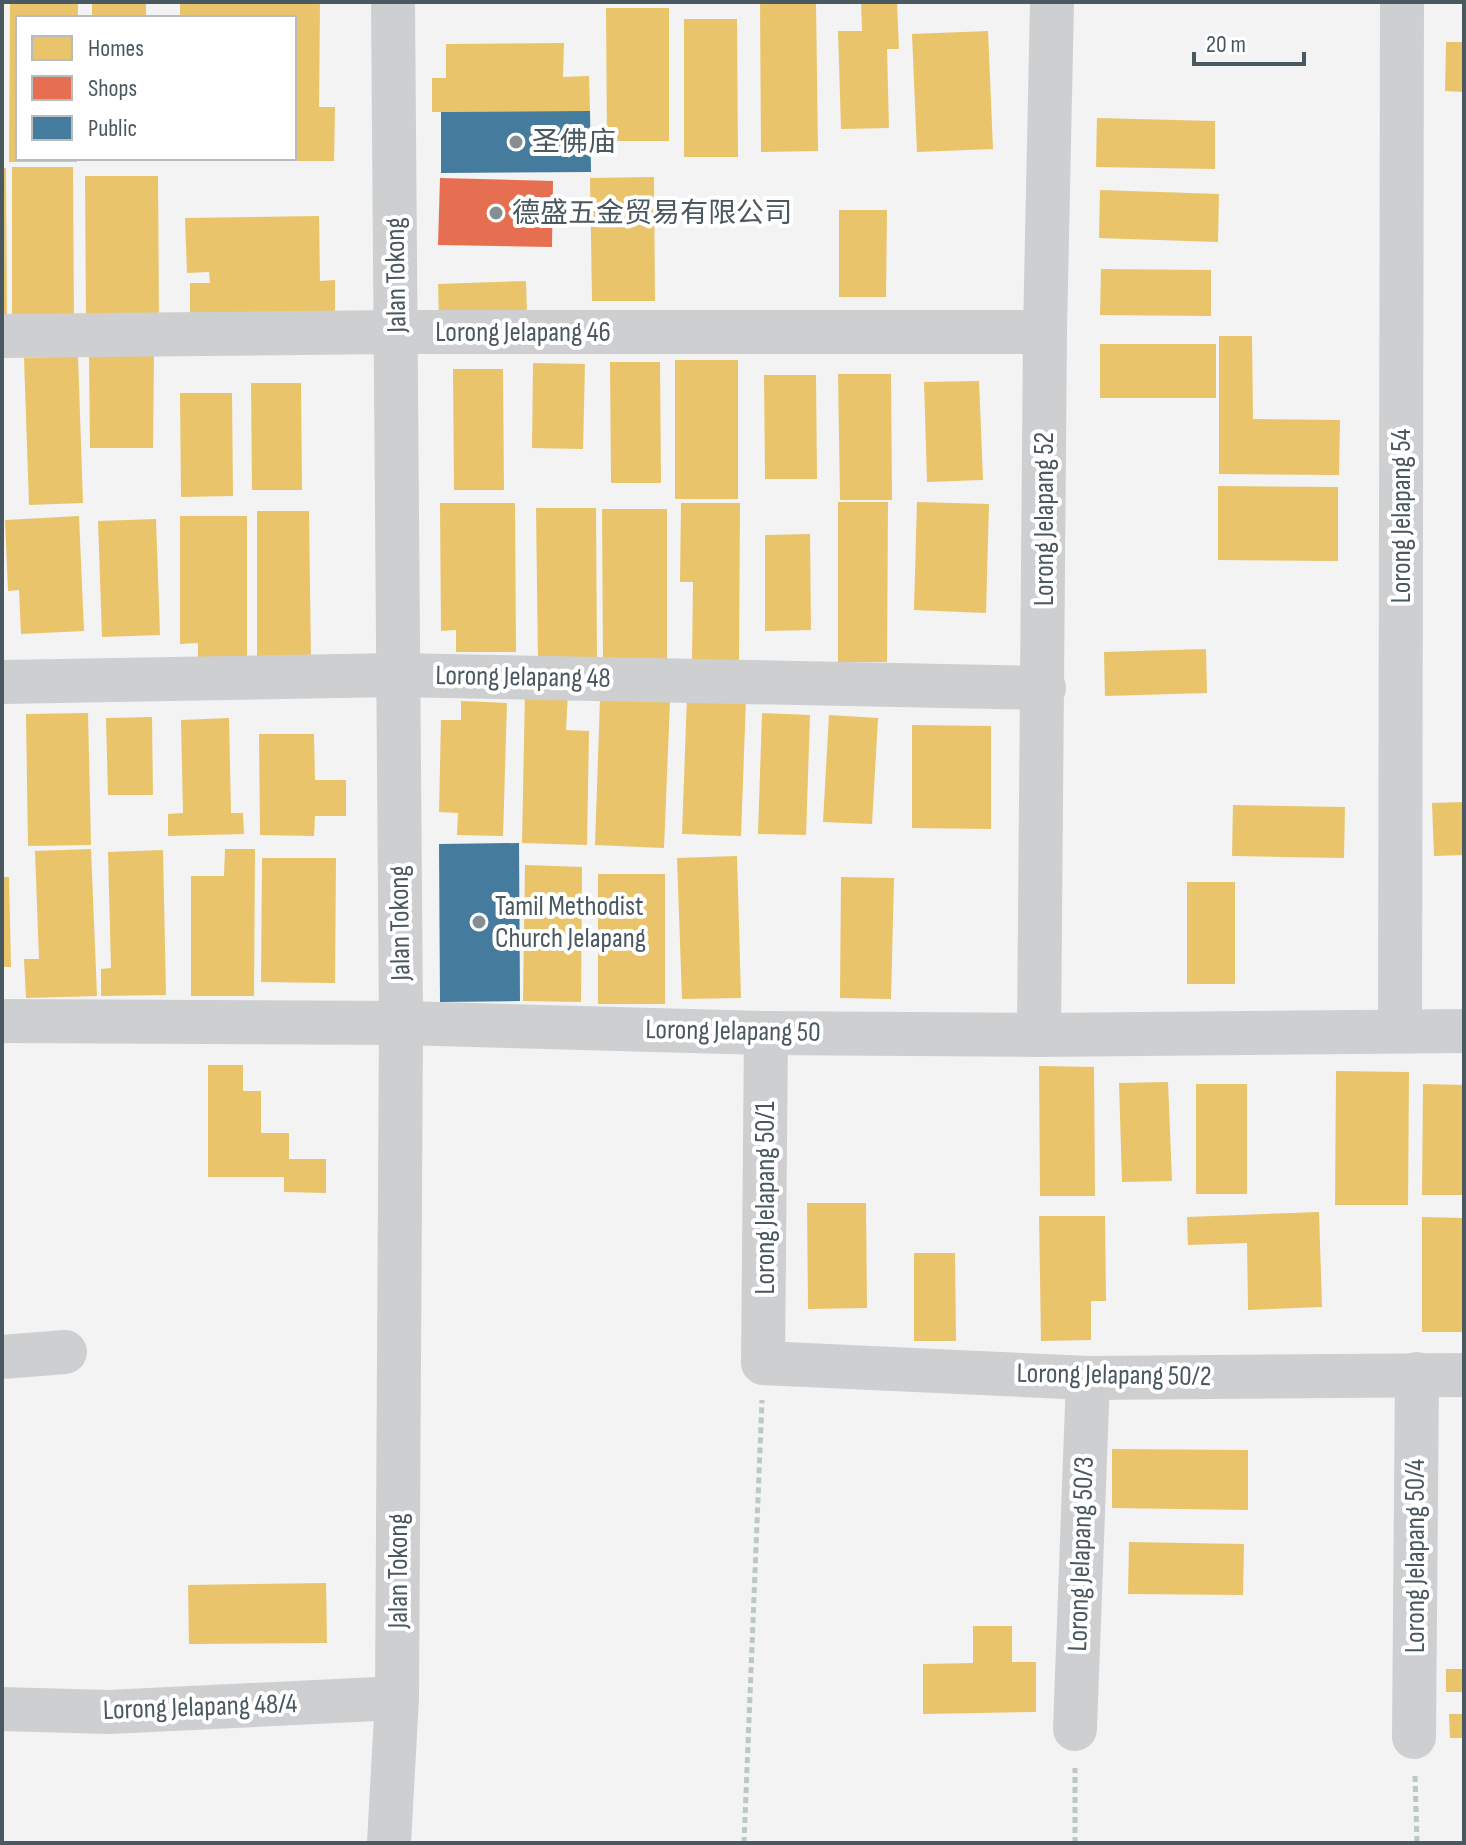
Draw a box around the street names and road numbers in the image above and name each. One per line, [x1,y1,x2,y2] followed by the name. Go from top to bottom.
[378,217,414,334] street label: Jalan Tokong
[435,316,611,349] street label: Lorong Jelapang 46
[1385,428,1418,603] street label: Lorong Jelapang 54
[1028,432,1061,606] street label: Lorong Jelapang 52
[435,659,611,695] street label: Lorong Jelapang 48
[382,865,418,982] street label: Jalan Tokong
[645,1013,821,1049] street label: Lorong Jelapang 50
[749,1101,782,1295] street label: Lorong Jelapang 50/1
[1016,1357,1212,1393] street label: Lorong Jelapang 50/2
[1061,1456,1101,1652] street label: Lorong Jelapang 50/3
[1399,1459,1432,1653] street label: Lorong Jelapang 50/4
[382,1513,415,1630] street label: Jalan Tokong
[102,1687,298,1727] street label: Lorong Jelapang 48/4

